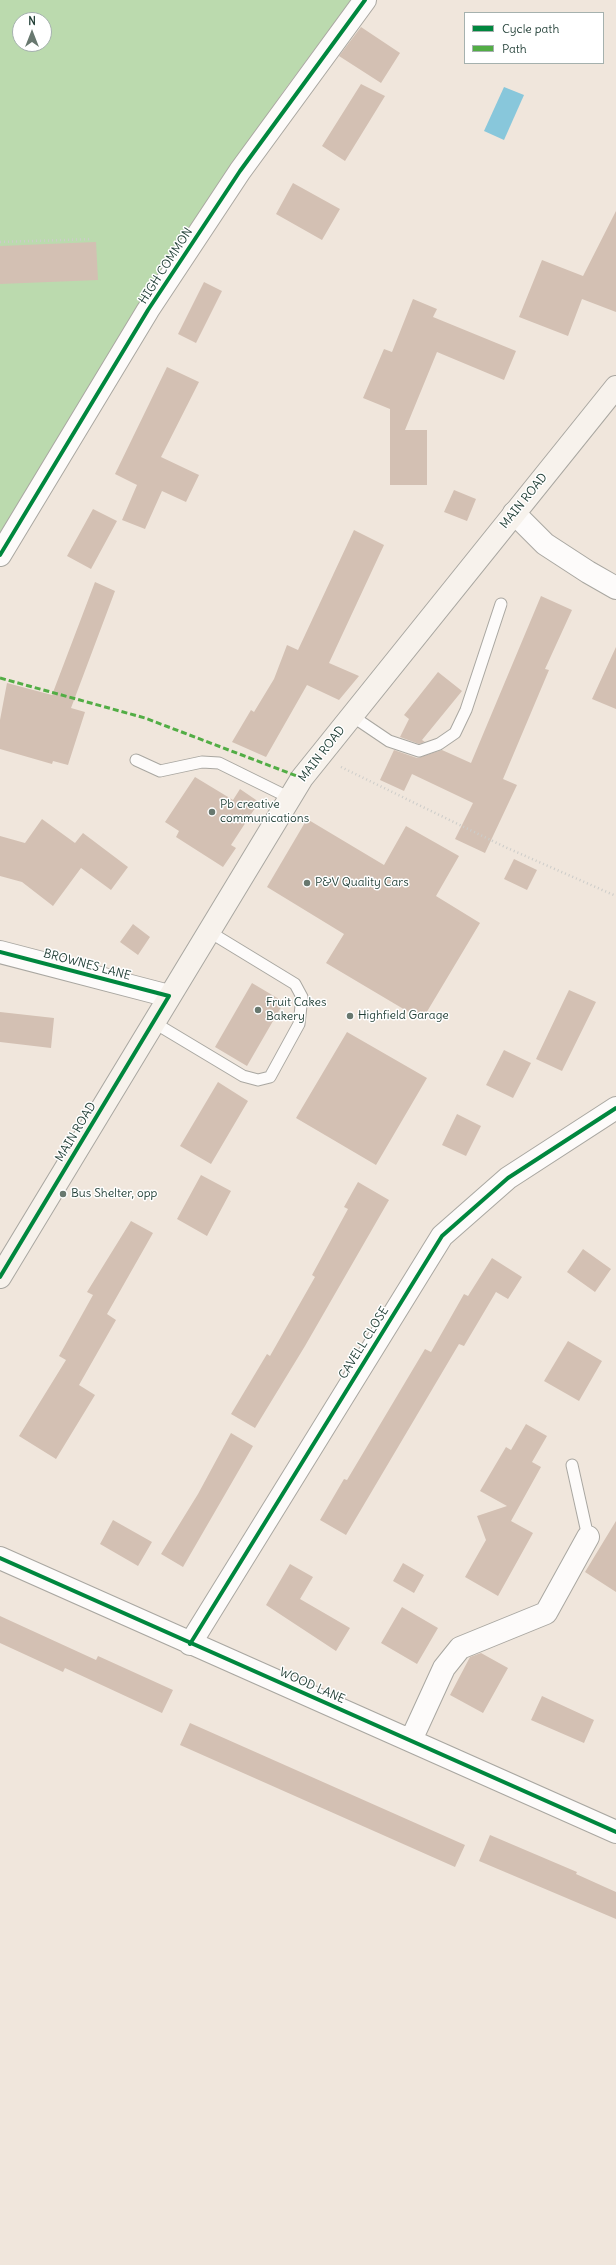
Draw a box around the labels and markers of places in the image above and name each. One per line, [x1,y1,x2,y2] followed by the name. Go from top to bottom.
[220,798,309,826] place label: Pb creative communications
[207,807,217,817] marker: Pb creative communications
[315,876,409,890] place label: P&V Quality Cars
[302,878,312,888] marker: P&V Quality Cars
[266,996,326,1024] place label: Fruit Cakes Bakery
[253,1005,263,1015] marker: Fruit Cakes Bakery
[358,1009,449,1023] place label: Highfield Garage
[345,1011,355,1021] marker: Highfield Garage
[71,1187,157,1201] place label: Bus Shelter, opp
[58,1189,68,1199] marker: Bus Shelter, opp

